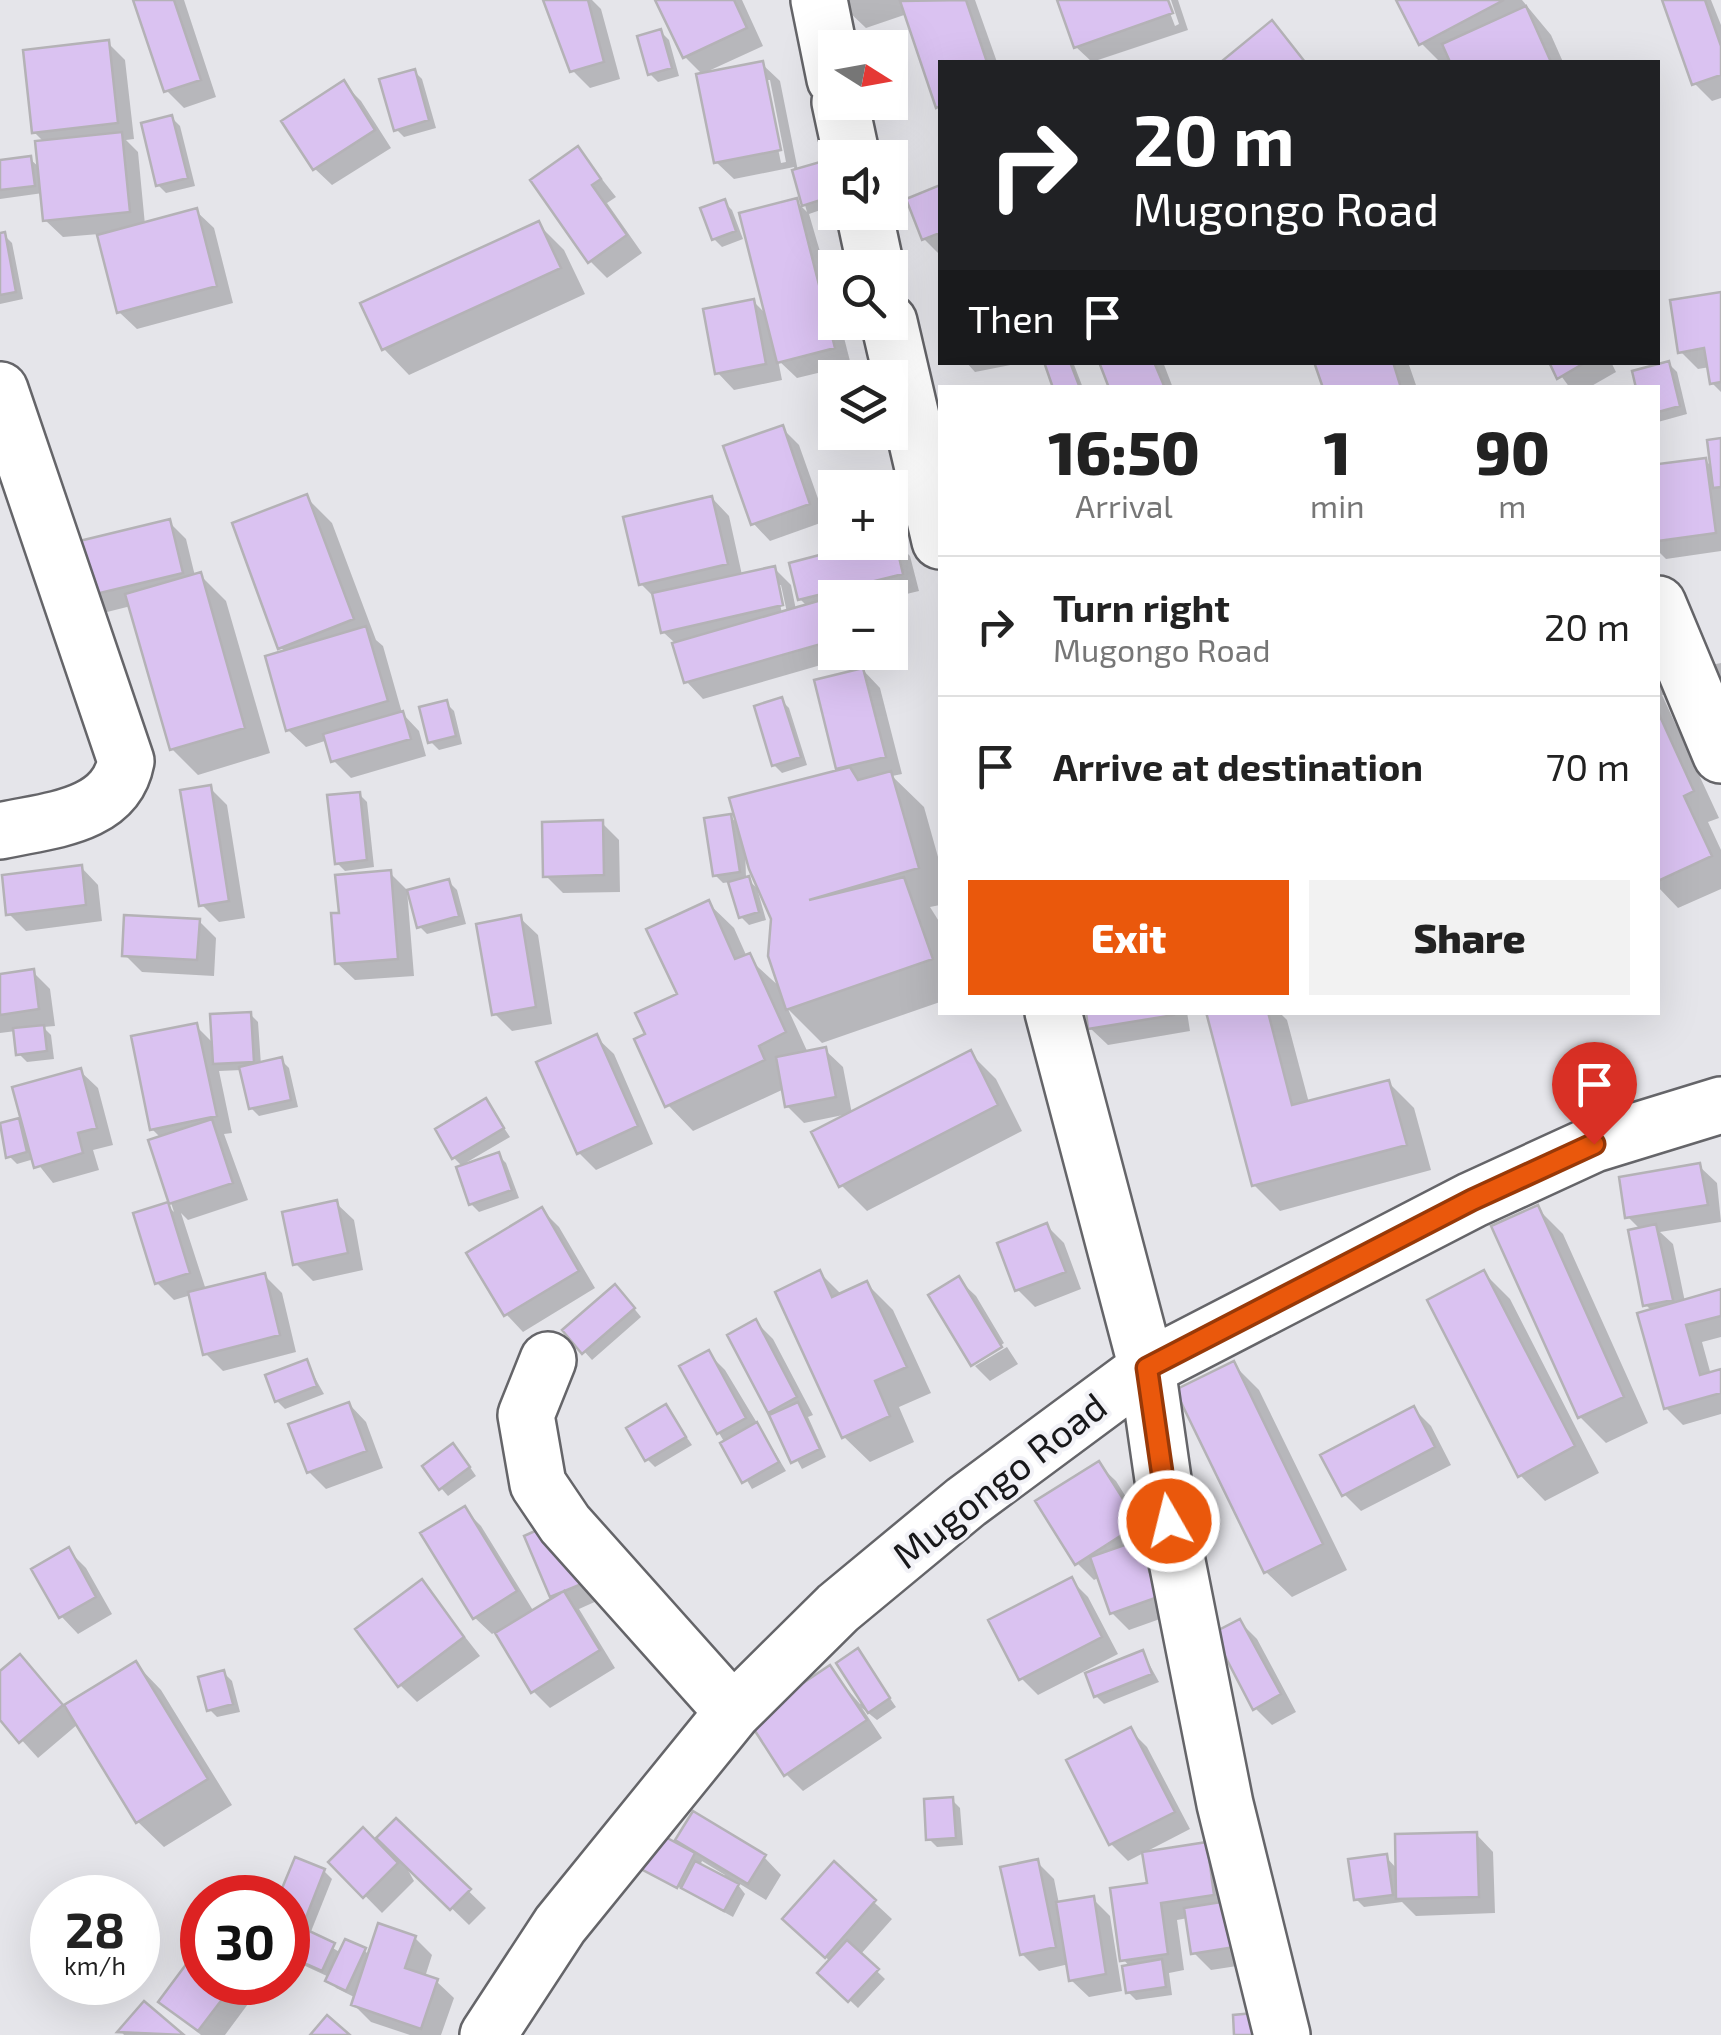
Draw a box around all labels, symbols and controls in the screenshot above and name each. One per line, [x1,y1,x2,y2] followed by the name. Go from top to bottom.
[818,30,908,120] north arrow
[818,30,908,670] map controls
[1133,96,1295,180] text: 20 m
[968,100,1098,230] icon: right
[818,140,908,230] button: sound
[1133,181,1439,235] text: Mugongo Road
[818,250,908,340] button: search
[1075,290,1130,345] icon: arrive
[968,295,1055,341] text: Then
[818,360,908,450] button: layers
[1048,415,1200,487] text: 16:50
[1324,415,1351,487] text: 1
[1475,415,1550,487] text: 90
[818,470,908,560] button: +
[1075,486,1173,524] text: Arrival
[1310,486,1365,524] text: min
[1498,486,1526,524] text: m
[818,580,908,670] button: −
[1053,584,1230,630] text: Turn right
[968,599,1023,654] icon: right
[1544,603,1630,649] text: 20 m
[1053,630,1271,668] text: Mugongo Road
[968,739,1023,794] icon: arrive
[1053,743,1423,789] text: Arrive at destination
[1546,743,1630,789] text: 70 m
[968,880,1289,995] button: Exit
[1309,880,1630,995] button: Share
[1552,1042,1637,1145] pin
[1567,1057,1622,1112] icon: arrive
[883,1382,1115,1577] street label: Mugongo Road
[1117,1469,1221,1573] position arrow
[180,1875,310,2005] speed limit sign: 30
[65,1898,125,1958] text: 28
[64,1950,126,1980] text: km/h

